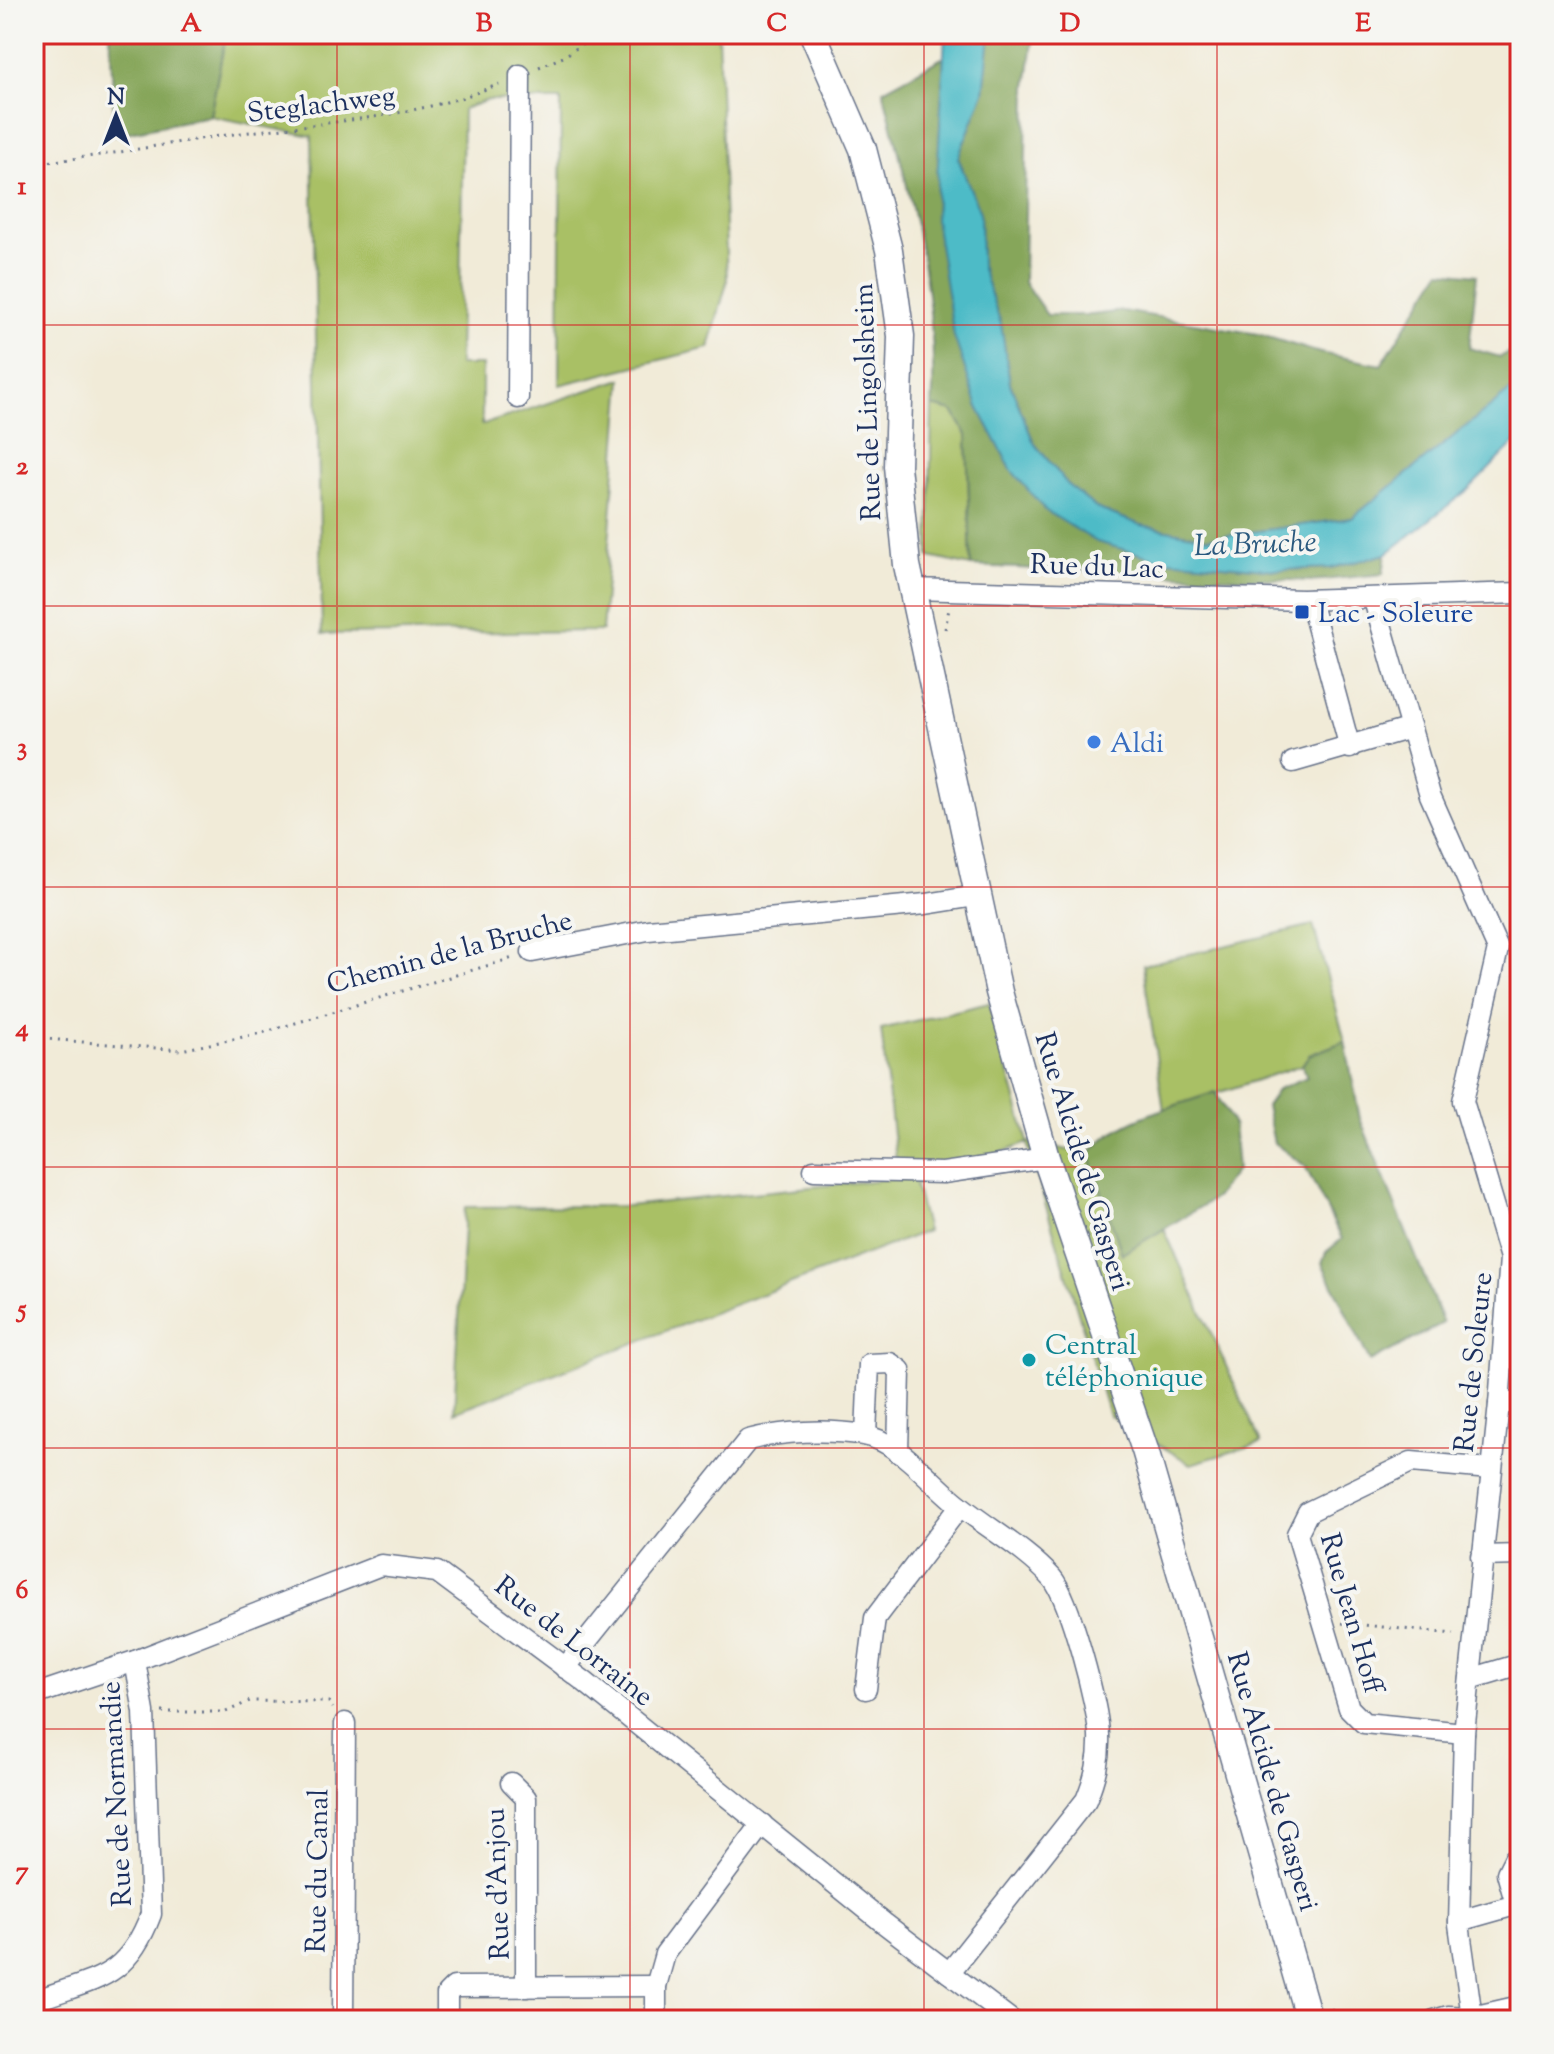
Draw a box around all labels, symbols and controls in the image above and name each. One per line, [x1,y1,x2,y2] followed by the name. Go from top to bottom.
[180,6,202,43] text: A
[476,6,493,43] text: B
[767,6,787,43] text: C
[1060,6,1080,43] text: D
[1355,6,1371,43] text: E
[76,76,156,156] north arrow
[245,77,398,135] street label: Steglachweg
[107,83,125,115] text: N
[18,169,27,206] text: 1
[845,282,893,521] street label: Rue de Lingolsheim
[16,449,29,486] text: 2
[1193,522,1317,569] water label: La Bruche
[1029,546,1165,590] street label: Rue du Lac
[1318,595,1474,635] place label: Lac - Soleure
[1293,603,1311,621] marker: Lac - Soleure
[1110,725,1164,765] place label: Aldi
[17,730,27,767] text: 3
[1085,733,1103,751] marker: Aldi
[323,902,577,1006] street label: Chemin de la Bruche
[14,1011,29,1048] text: 4
[1023,1028,1139,1296] street label: Rue Alcide de Gasperi
[1446,1270,1504,1454] street label: Rue de Soleure
[16,1292,27,1329] text: 5
[1045,1327,1204,1399] place label: Central téléphonique
[1020,1351,1038,1369] marker: Central téléphonique
[1308,1529,1393,1701] street label: Rue Jean Hoff
[485,1567,661,1717] street label: Rue de Lorraine
[16,1573,29,1610] text: 6
[1215,1647,1327,1916] street label: Rue Alcide de Gasperi
[92,1680,144,1908] street label: Rue de Normandie
[298,1788,340,1954] street label: Rue du Canal
[476,1807,522,1961] street label: Rue d'Anjou
[15,1854,29,1891] text: 7

